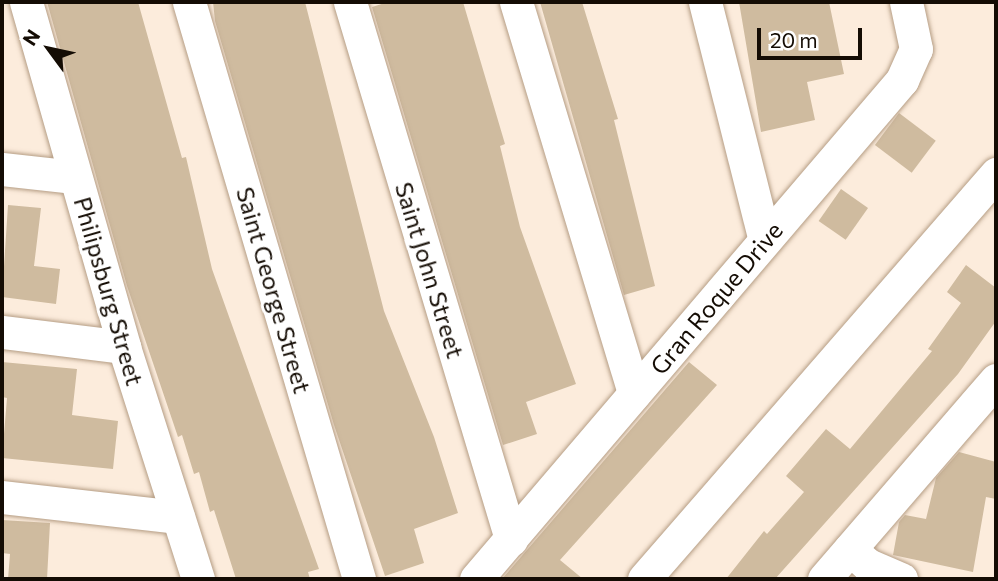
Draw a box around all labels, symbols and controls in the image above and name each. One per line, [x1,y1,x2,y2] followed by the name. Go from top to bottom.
[14,14,84,84] north arrow
[760,14,865,58] scale bar
[17,25,44,50] text: N
[770,27,818,52] text: 20 m
[390,179,470,361] street label: Saint John Street
[231,184,317,396] street label: Saint George Street
[68,193,150,389] street label: Philipsburg Street
[644,216,788,380] street label: Gran Roque Drive

